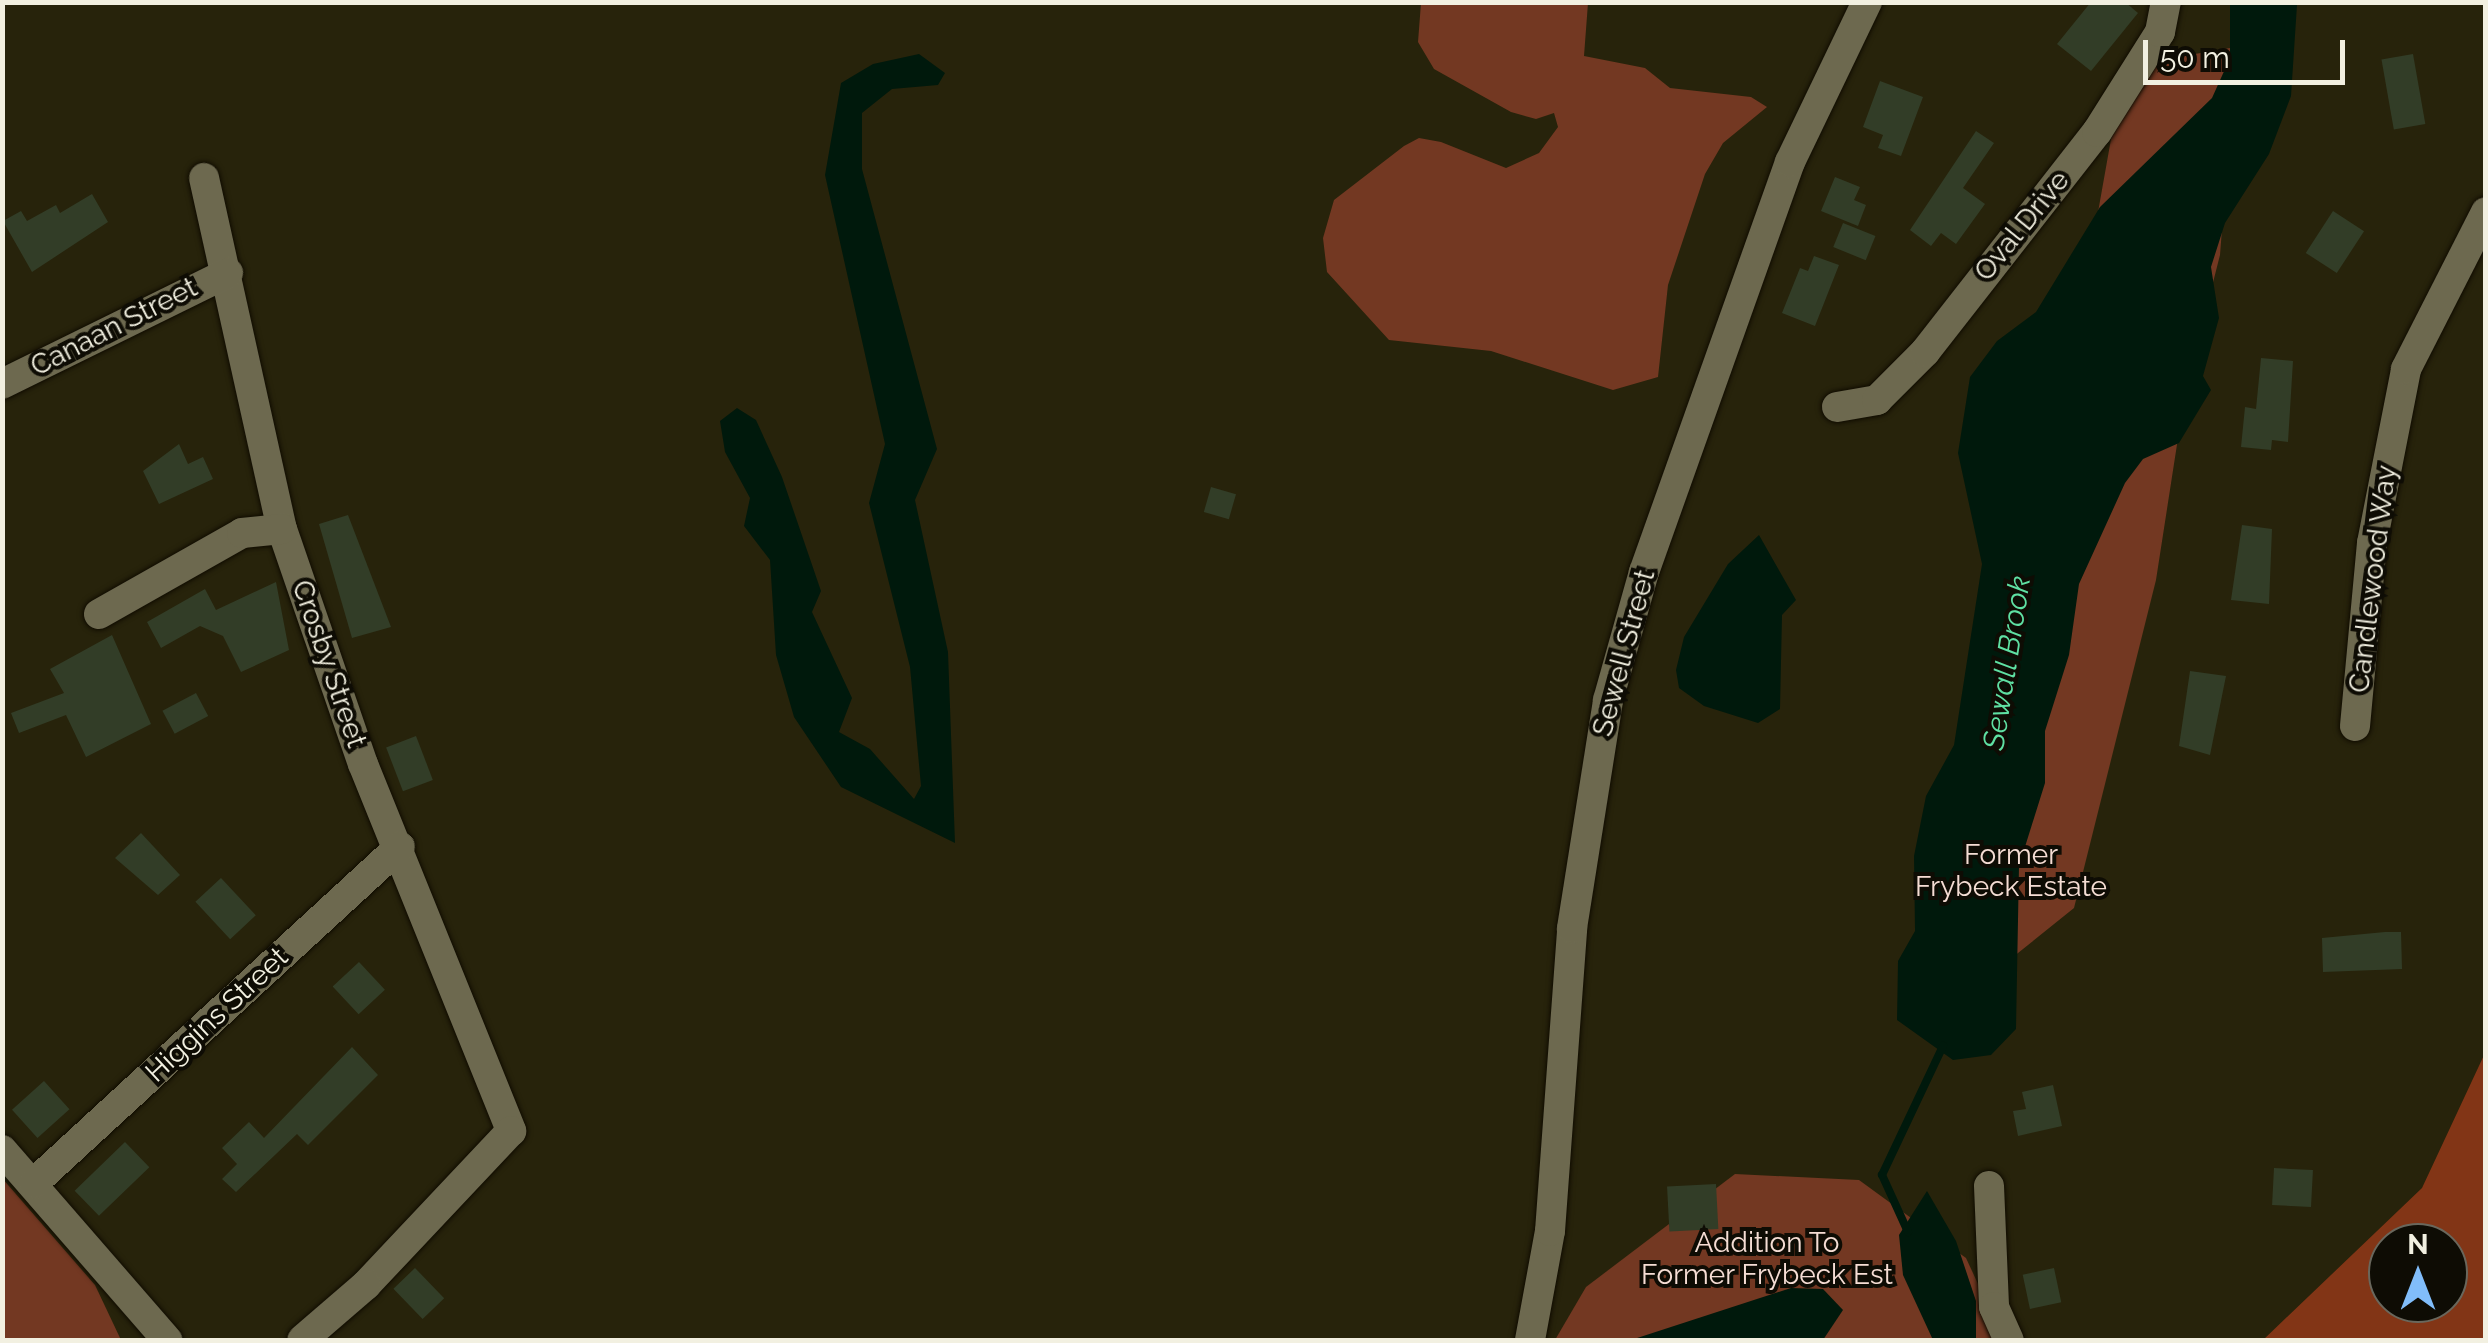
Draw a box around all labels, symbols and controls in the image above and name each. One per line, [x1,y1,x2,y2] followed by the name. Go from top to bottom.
[2148,20,2350,82] scale bar
[2160,40,2230,75] text: 50 m
[1967,164,2077,288] street label: Oval Drive
[25,271,203,383] street label: Canaan Street
[2342,463,2404,695] street label: Candlewood Way
[1586,566,1662,740] street label: Sewell Street
[1975,573,2039,753] water label: Sewall Brook
[285,576,373,752] street label: Crosby Street
[1915,838,2107,904] park label: Former Frybeck Estate
[139,941,295,1089] street label: Higgins Street
[2368,1223,2468,1323] north arrow
[1641,1226,1893,1292] park label: Addition To Former Frybeck Est
[2407,1228,2429,1261] text: N

